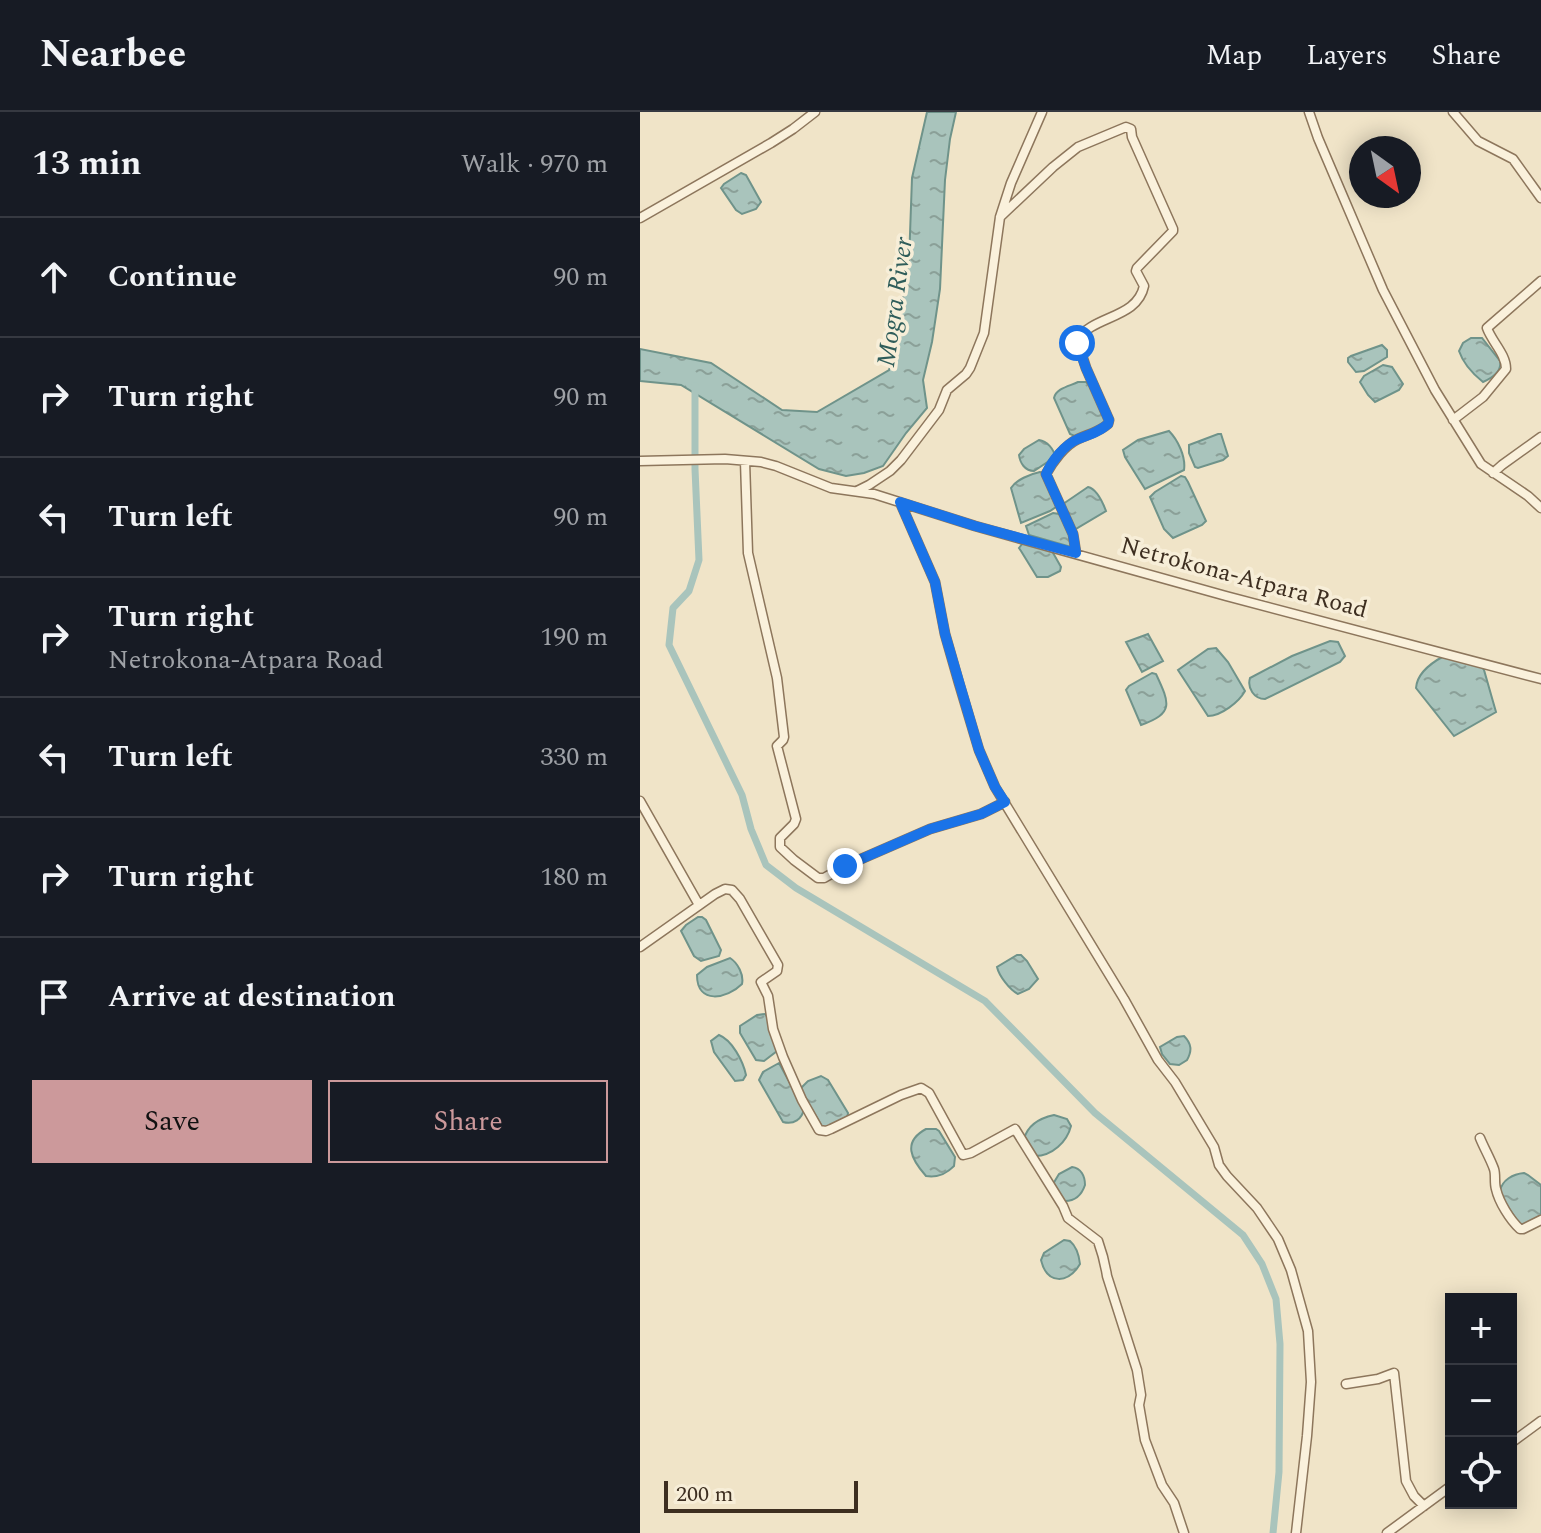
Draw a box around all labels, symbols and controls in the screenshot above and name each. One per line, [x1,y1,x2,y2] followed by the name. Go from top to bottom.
[40,26,186,84] text: Nearbee
[1206,34,1262,77] text: Map
[1306,34,1388,77] text: Layers
[1432,34,1501,77] text: Share
[1349,136,1421,208] north arrow
[32,138,142,190] text: 13 min
[461,144,608,184] text: Walk · 970 m
[866,233,924,370] water label: Mogra River
[108,254,237,300] text: Continue
[32,255,76,299] icon: ahead
[553,257,608,297] text: 90 m
[1059,325,1095,361] route start
[108,374,254,420] text: Turn right
[32,375,76,419] icon: right
[553,377,608,417] text: 90 m
[108,494,233,540] text: Turn left
[32,495,76,539] icon: left
[553,497,608,537] text: 90 m
[1116,528,1372,628] street label: Netrokona-Atpara Road
[108,594,254,640] text: Turn right
[32,615,76,659] icon: right
[540,617,608,657] text: 190 m
[108,640,384,680] text: Netrokona-Atpara Road
[108,734,233,780] text: Turn left
[32,735,76,779] icon: left
[540,737,608,777] text: 330 m
[827,848,863,884] route end
[108,854,254,900] text: Turn right
[32,855,76,899] icon: right
[540,857,608,897] text: 180 m
[108,974,395,1020] text: Arrive at destination
[32,975,76,1019] icon: arrive
[32,1080,312,1163] button: Save
[328,1080,608,1163] button: Share
[1445,1293,1517,1509] map controls
[1445,1293,1517,1365] button: +
[1445,1365,1517,1437] button: −
[1445,1437,1517,1509] button: locate
[664,1477,858,1513] scale bar
[676,1478,733,1511] text: 200 m

